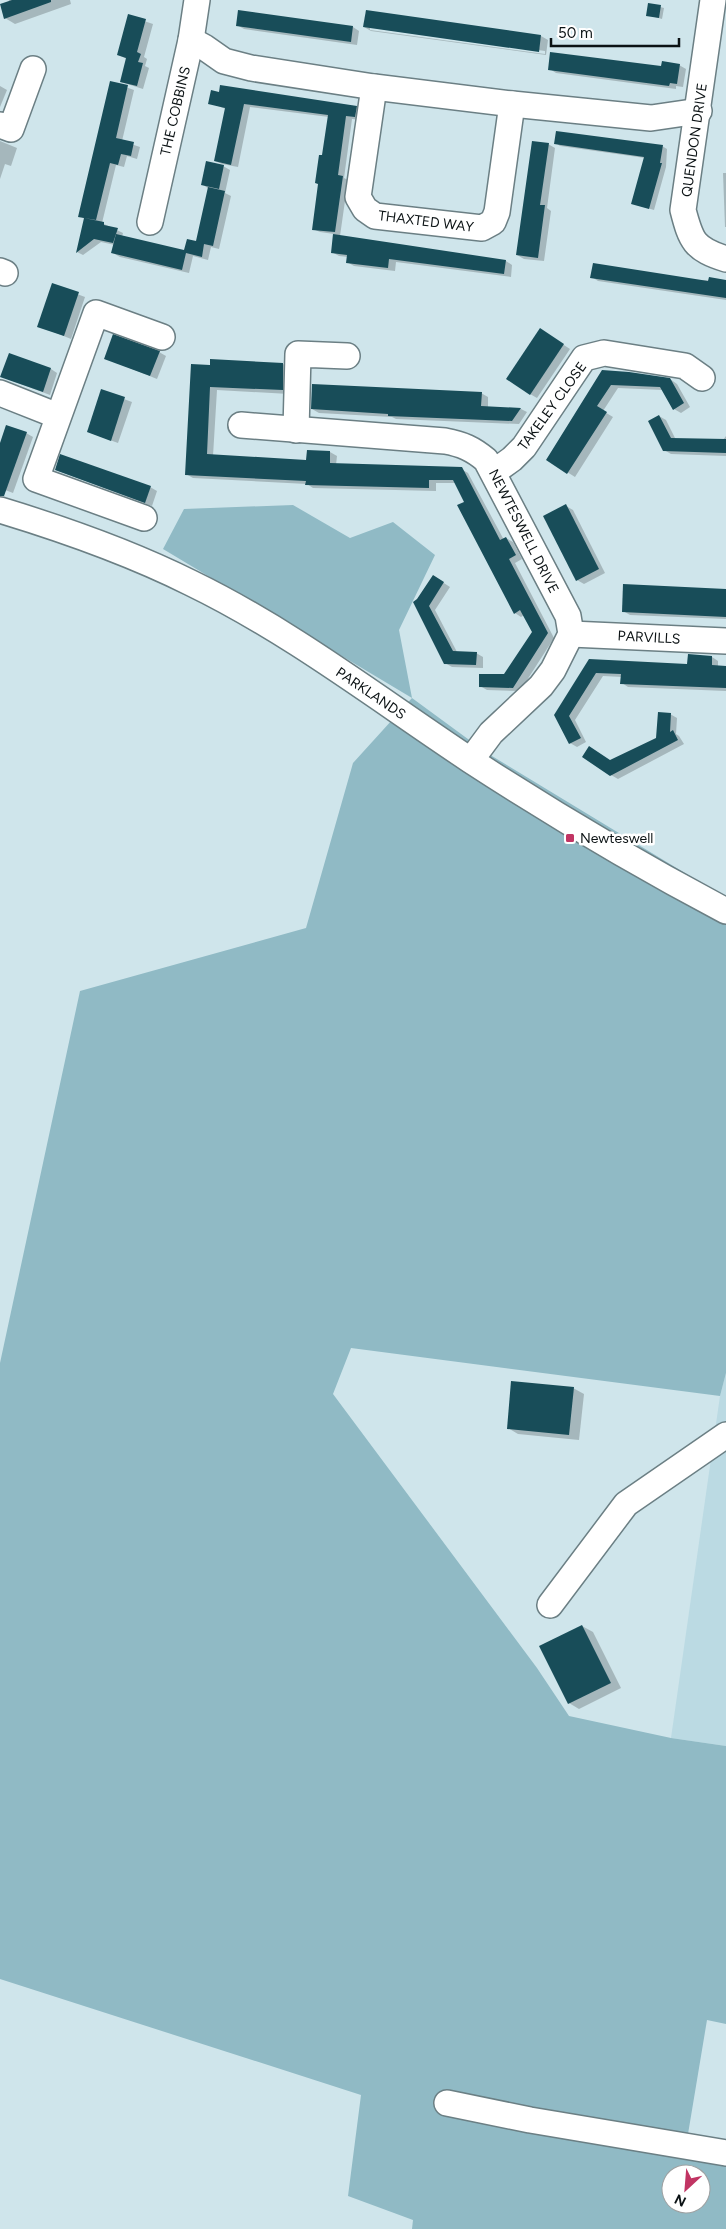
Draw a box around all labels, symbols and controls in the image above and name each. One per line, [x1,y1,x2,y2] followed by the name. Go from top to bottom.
[551,15,678,47] scale bar
[558,24,593,42] text: 50 m
[157,65,194,157] street label: THE COBBINS
[678,82,711,198] street label: QUENDON DRIVE
[377,207,475,236] street label: THAXTED WAY
[515,359,590,454] street label: TAKELEY CLOSE
[485,466,562,596] street label: NEWTESWELL DRIVE
[617,627,681,648] street label: PARVILLS
[333,664,409,723] street label: PARKLANDS
[580,830,653,847] place label: Newteswell
[564,832,576,844] marker: Newteswell
[661,2164,711,2214] north arrow
[672,2190,689,2210] text: N

